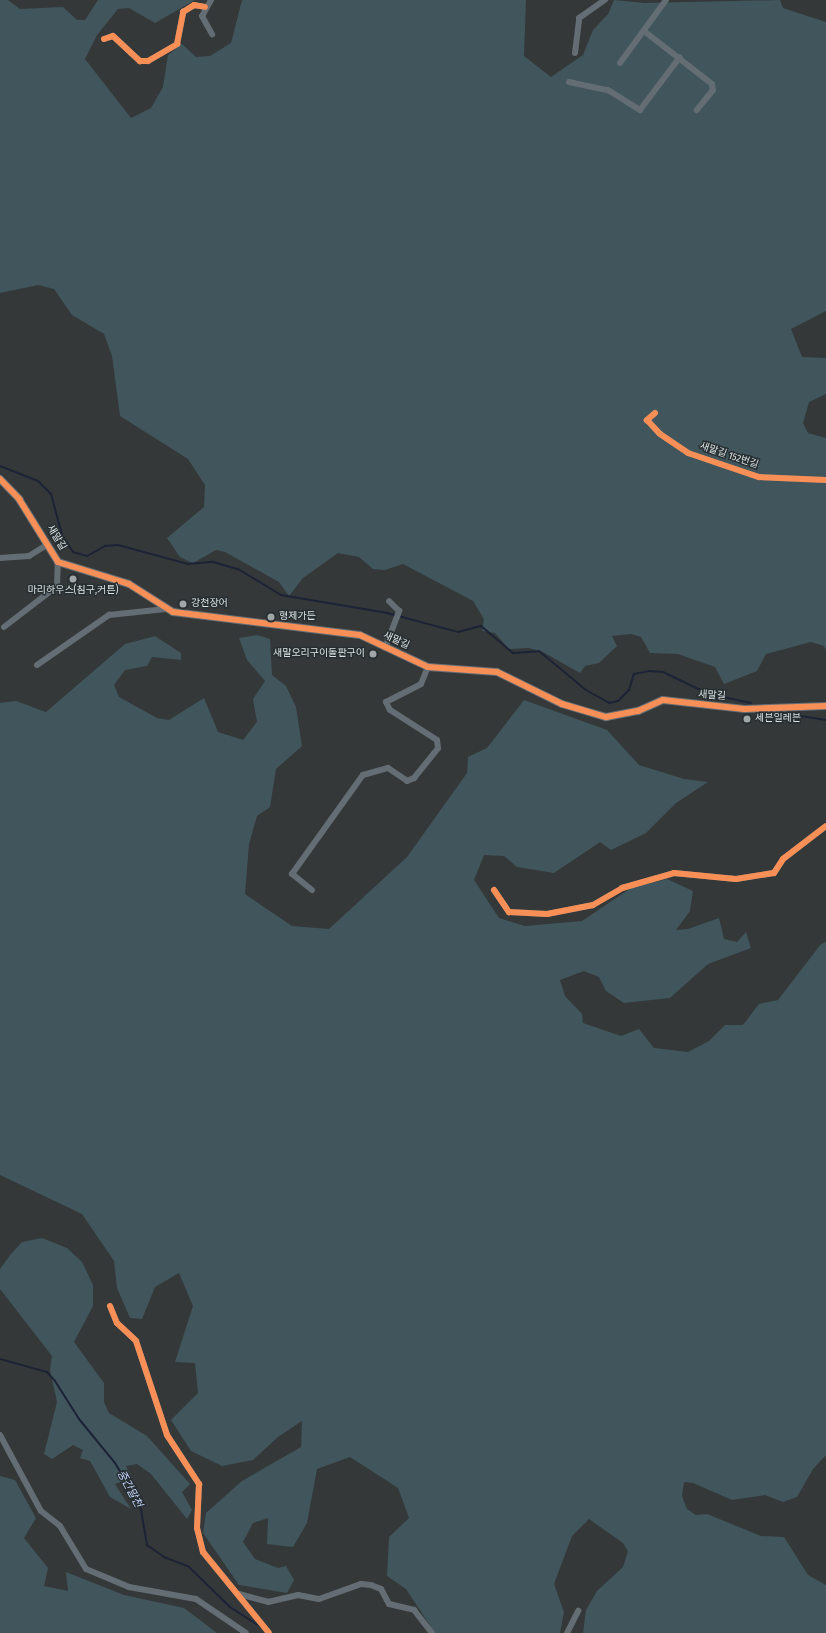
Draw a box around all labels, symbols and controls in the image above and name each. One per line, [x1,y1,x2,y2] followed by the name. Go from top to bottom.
[698,440,760,472] street label: 새말길 152번길
[44,523,68,553] street label: 새말길
[68,574,78,584] marker: 마리하우스(침구,커튼)
[28,585,118,597] place label: 마리하우스(침구,커튼)
[191,598,228,610] place label: 강천장어
[178,599,188,609] marker: 강천장어
[279,611,316,623] place label: 형제가든
[266,612,276,622] marker: 형제가든
[381,630,411,652] street label: 새말길
[273,648,365,660] place label: 새말오리구이돌판구이
[368,649,378,659] marker: 새말오리구이돌판구이
[698,689,726,703] street label: 새말길
[755,713,801,725] place label: 세븐일레븐
[742,714,752,724] marker: 세븐일레븐
[114,1468,144,1510] water label: 중간말천

